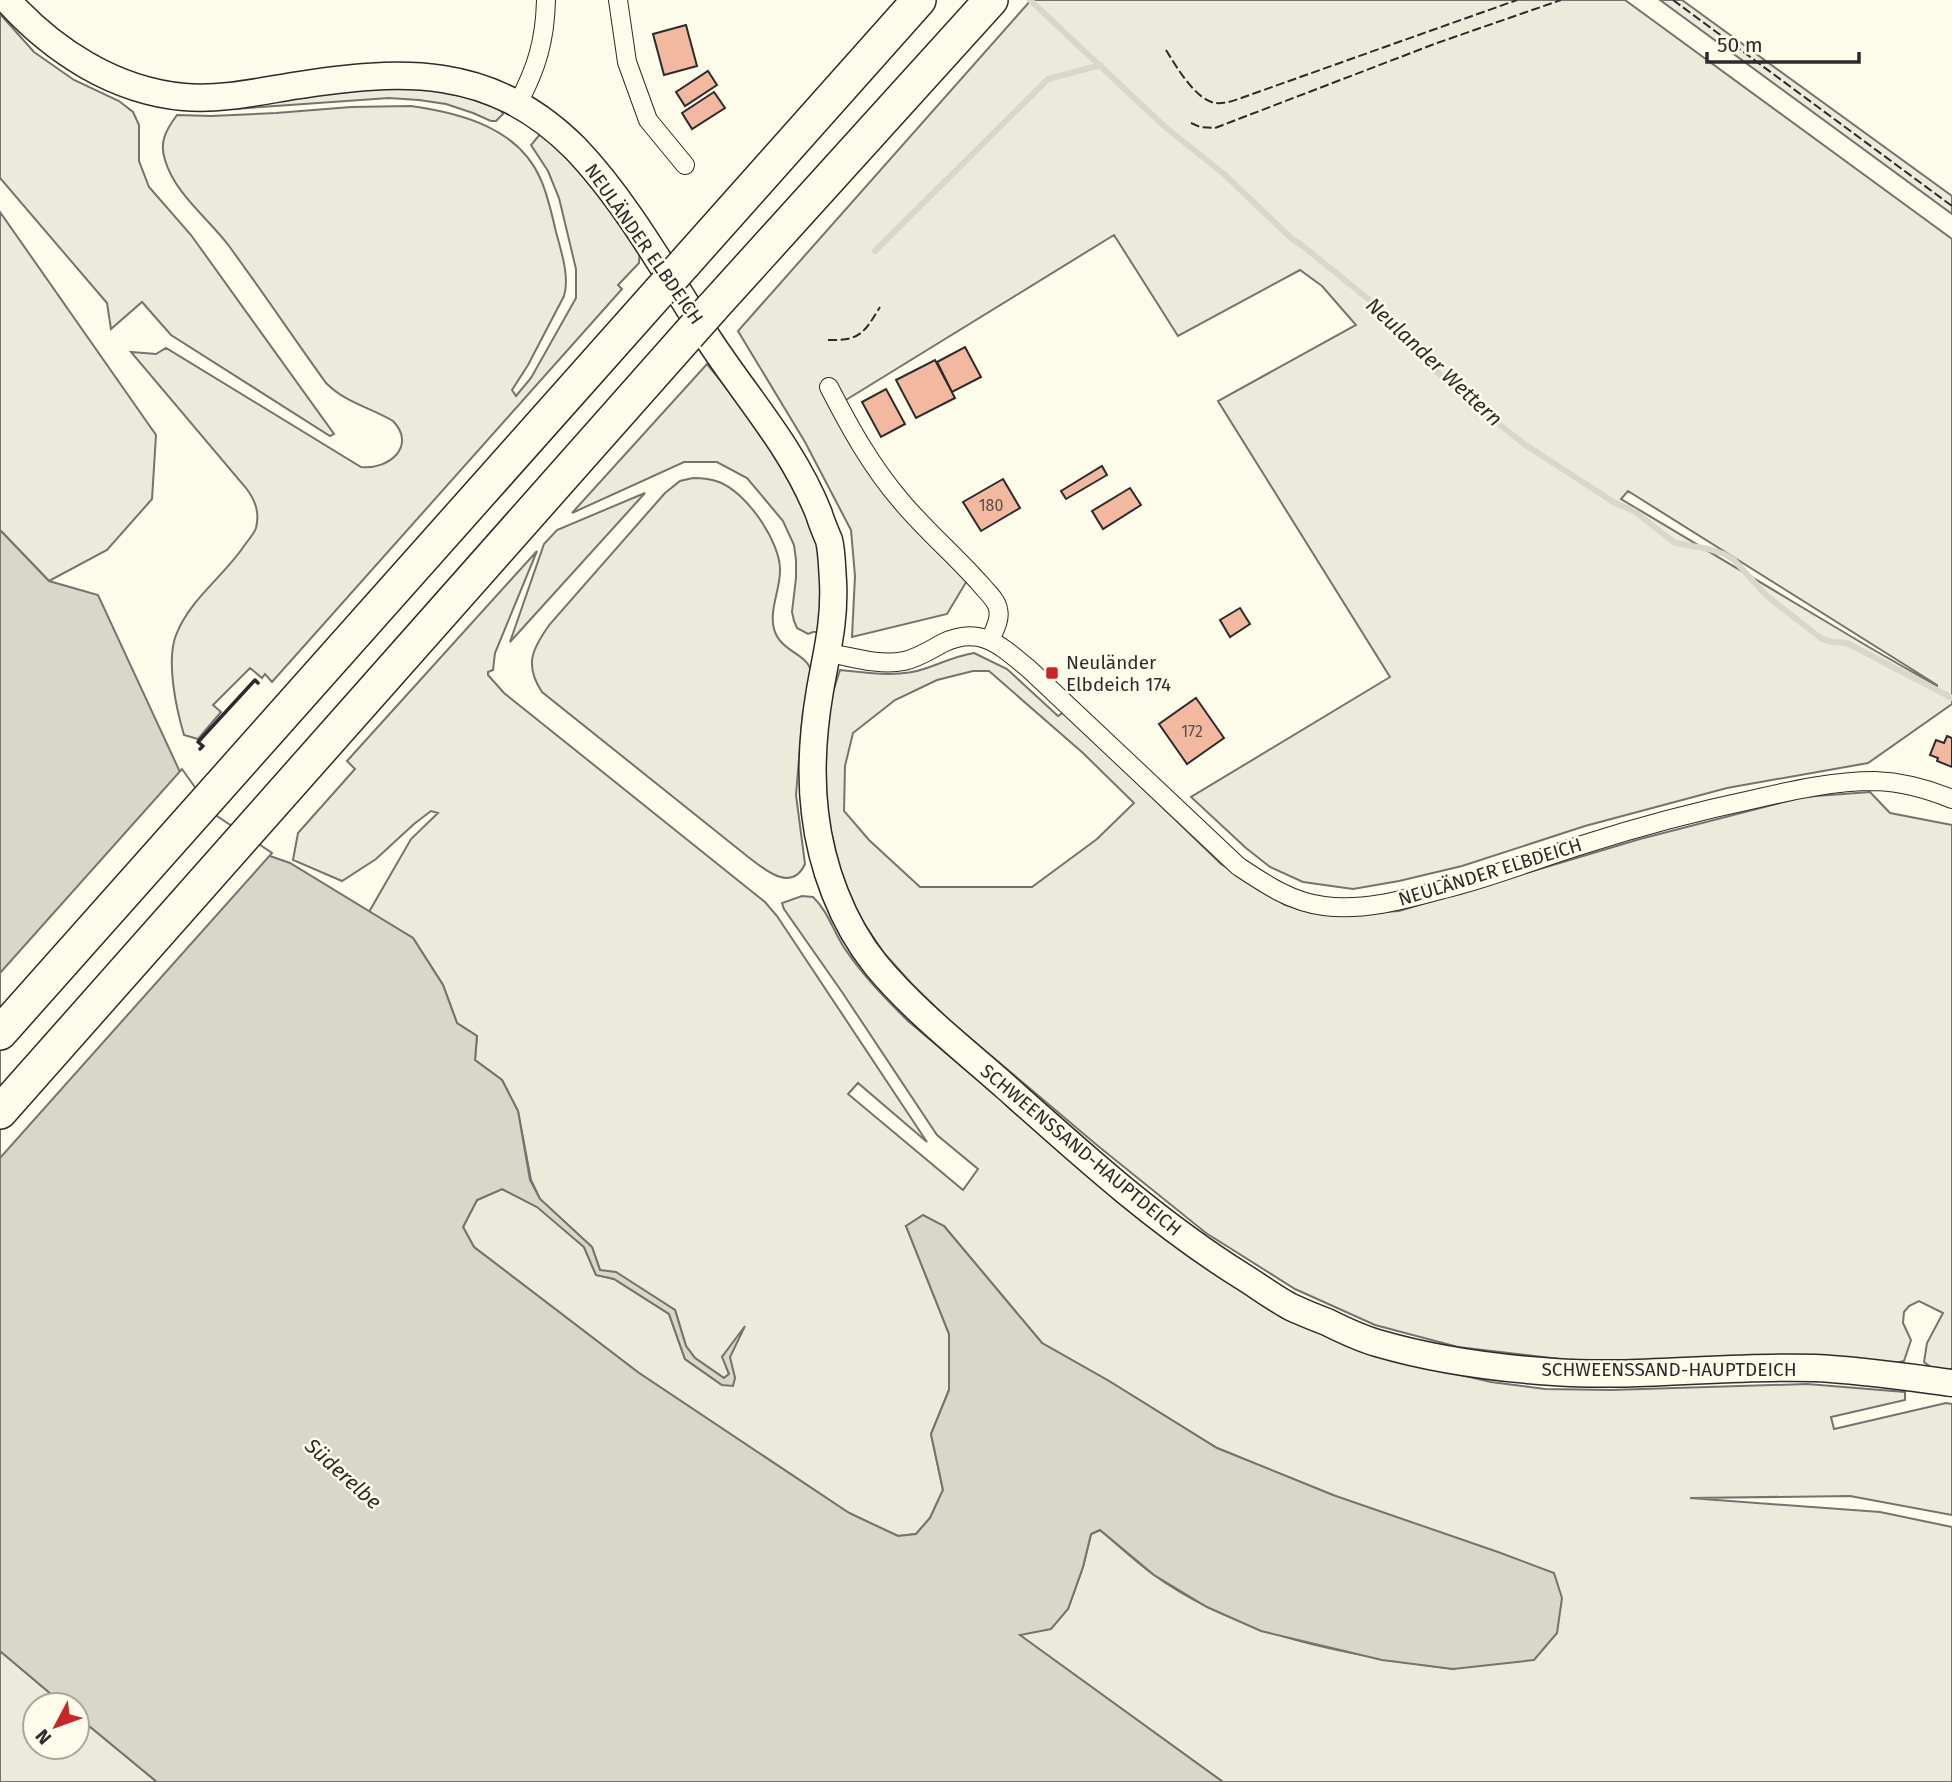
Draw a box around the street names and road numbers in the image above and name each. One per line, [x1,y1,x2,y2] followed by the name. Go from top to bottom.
[580,159,708,329] street label: NEULÄNDER ELBDEICH
[1395,833,1585,911] street label: NEULÄNDER ELBDEICH
[976,1059,1186,1241] street label: SCHWEENSSAND-HAUPTDEICH
[1541,1358,1797,1381] street label: SCHWEENSSAND-HAUPTDEICH

